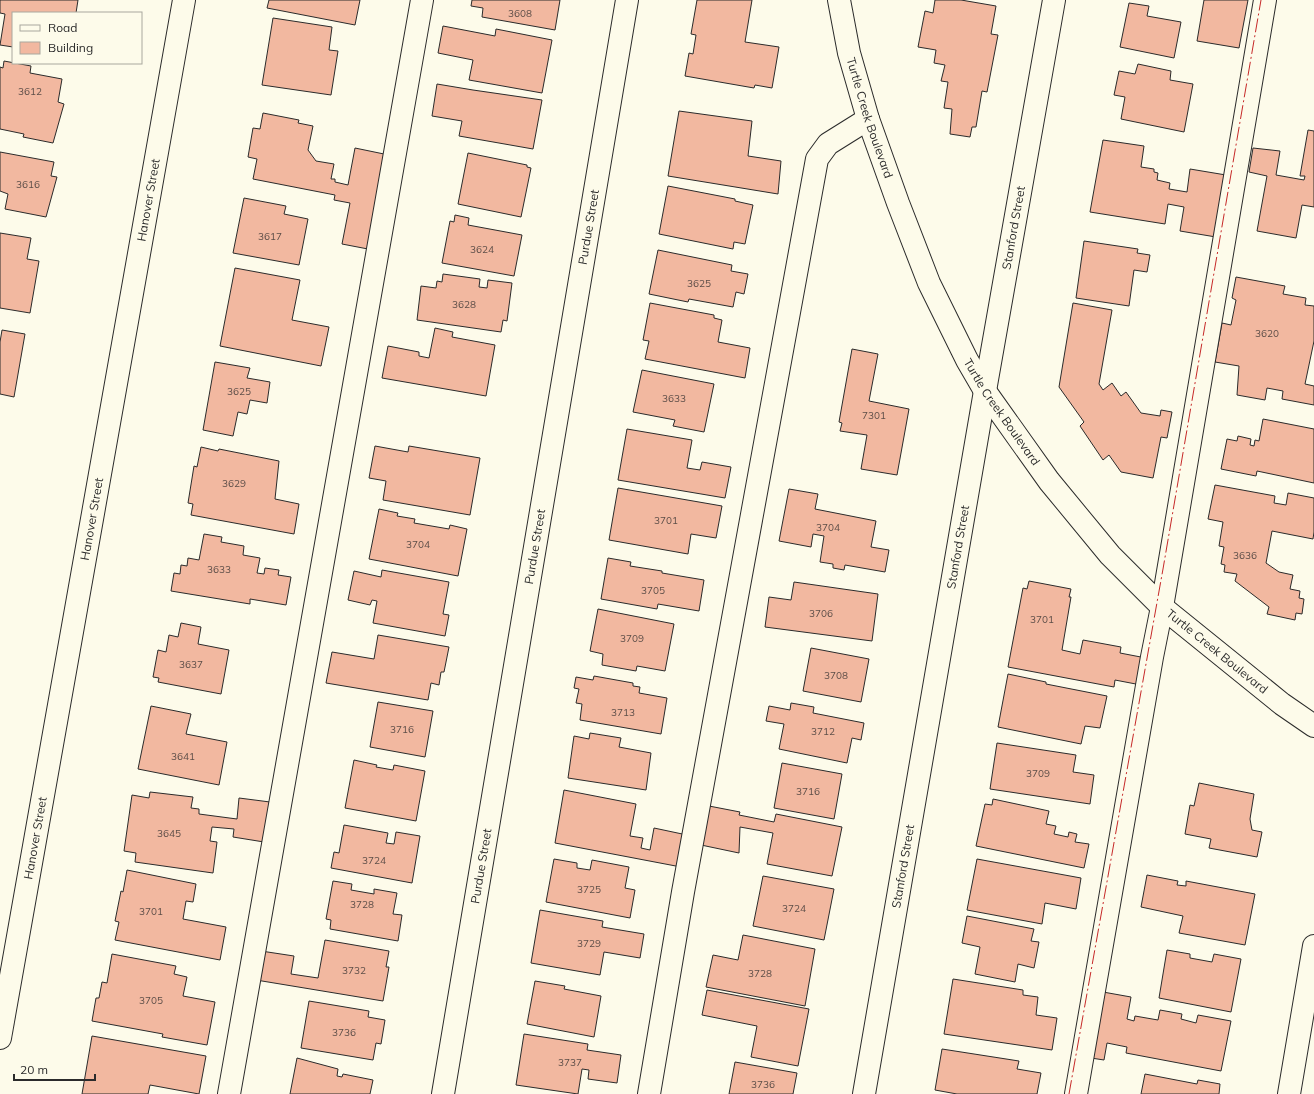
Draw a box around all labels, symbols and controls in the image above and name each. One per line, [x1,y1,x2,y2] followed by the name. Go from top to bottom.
[508,7,532,20] house number: 3608
[12,12,142,64] legend
[48,20,77,35] text: Road
[48,40,93,55] text: Building
[844,56,896,180] street label: Turtle Creek Boulevard
[18,85,42,98] house number: 3612
[133,157,163,243] street label: Hanover Street
[16,178,40,191] house number: 3616
[999,185,1028,271] street label: Stanford Street
[575,188,602,266] street label: Purdue Street
[258,230,282,243] house number: 3617
[470,243,494,256] house number: 3624
[687,277,711,290] house number: 3625
[452,298,476,311] house number: 3628
[1255,327,1279,340] house number: 3620
[961,356,1043,468] street label: Turtle Creek Boulevard
[227,385,251,398] house number: 3625
[662,392,686,405] house number: 3633
[862,409,886,422] house number: 7301
[77,476,106,562] street label: Hanover Street
[222,477,246,490] house number: 3629
[943,504,972,590] street label: Stanford Street
[521,508,548,585] street label: Purdue Street
[654,514,678,527] house number: 3701
[816,521,840,534] house number: 3704
[406,538,430,551] house number: 3704
[1233,549,1257,562] house number: 3636
[207,563,231,576] house number: 3633
[641,584,665,597] house number: 3705
[1164,606,1271,697] street label: Turtle Creek Boulevard
[809,607,833,620] house number: 3706
[1030,613,1054,626] house number: 3701
[620,632,644,645] house number: 3709
[179,658,203,671] house number: 3637
[824,669,848,682] house number: 3708
[611,706,635,719] house number: 3713
[390,723,414,736] house number: 3716
[811,725,835,738] house number: 3712
[171,750,195,763] house number: 3641
[1026,767,1050,780] house number: 3709
[796,785,820,798] house number: 3716
[20,795,50,881] street label: Hanover Street
[888,823,917,909] street label: Stanford Street
[157,827,181,840] house number: 3645
[467,827,495,905] street label: Purdue Street
[362,854,386,867] house number: 3724
[577,883,601,896] house number: 3725
[350,898,374,911] house number: 3728
[782,902,806,915] house number: 3724
[139,905,163,918] house number: 3701
[577,937,601,950] house number: 3729
[342,964,366,977] house number: 3732
[748,967,772,980] house number: 3728
[139,994,163,1007] house number: 3705
[332,1026,356,1039] house number: 3736
[14,1056,95,1082] scale bar
[558,1056,582,1069] house number: 3737
[20,1062,48,1077] text: 20 m
[751,1078,775,1091] house number: 3736

